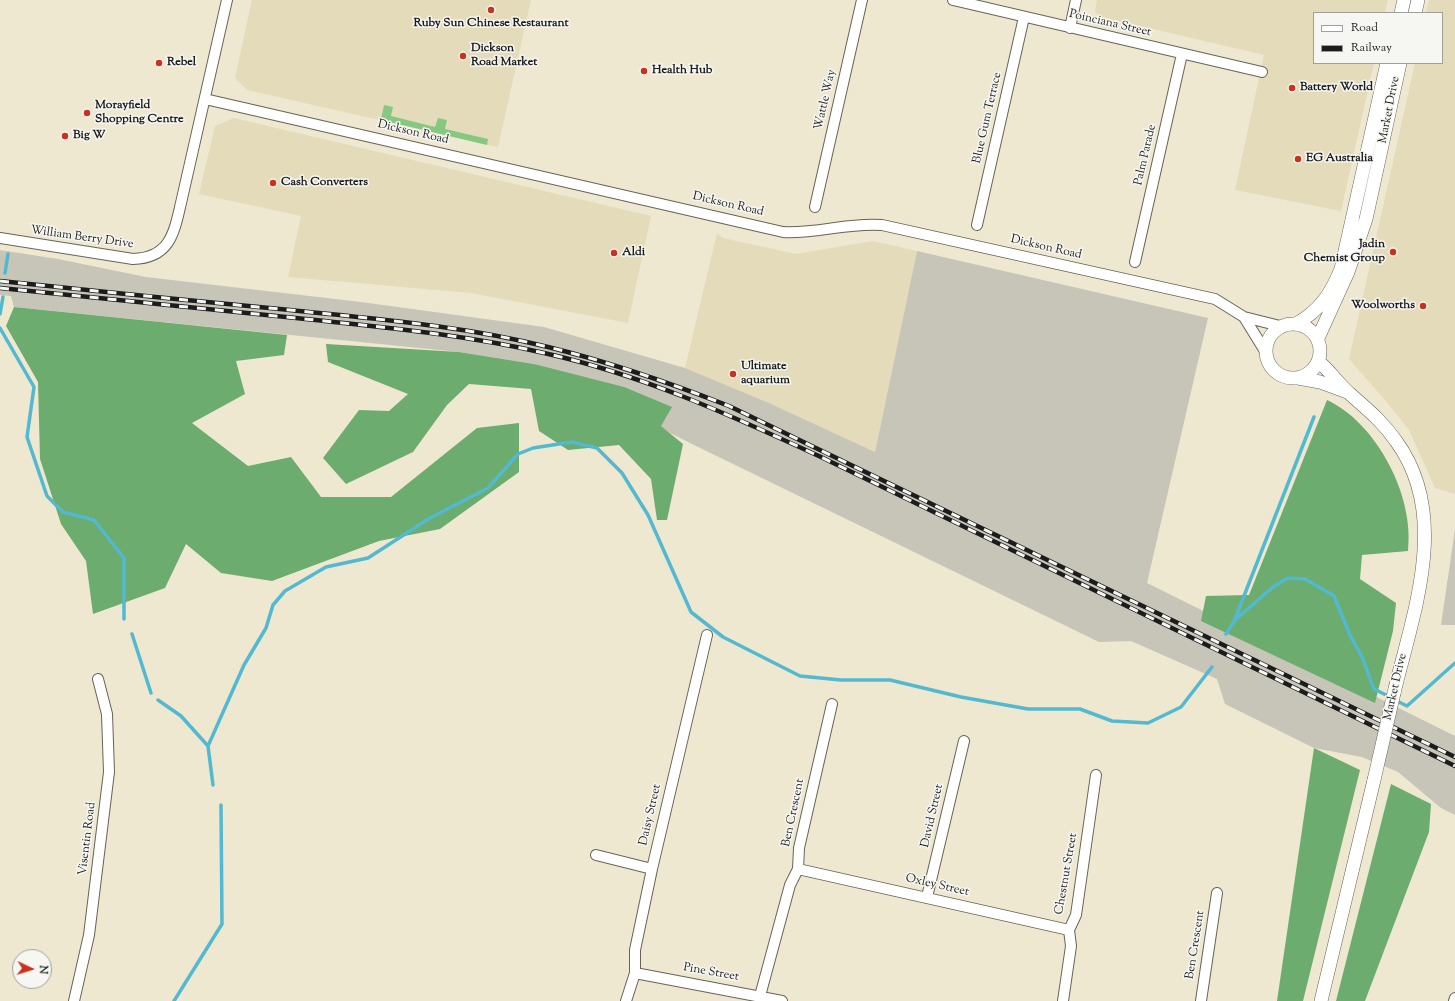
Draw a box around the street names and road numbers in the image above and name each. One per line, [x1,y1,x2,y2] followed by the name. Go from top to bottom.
[1068,8,1152,40] street label: Poinciana Street
[812,68,840,132] street label: Wattle Way
[970,71,1006,165] street label: Blue Gum Terrace
[1376,75,1404,145] street label: Market Drive
[376,118,450,148] street label: Dickson Road
[1132,123,1160,187] street label: Palm Parade
[691,190,765,220] street label: Dickson Road
[30,224,134,252] street label: William Berry Drive
[1009,233,1083,263] street label: Dickson Road
[1381,652,1411,722] street label: Market Drive
[780,778,808,848] street label: Ben Crescent
[637,783,665,847] street label: Daisy Street
[919,783,947,849] street label: David Street
[76,801,100,877] street label: Visentin Road
[1053,832,1081,916] street label: Chestnut Street
[904,872,970,900] street label: Oxley Street
[1183,910,1209,980] street label: Ben Crescent
[682,961,740,985] street label: Pine Street

